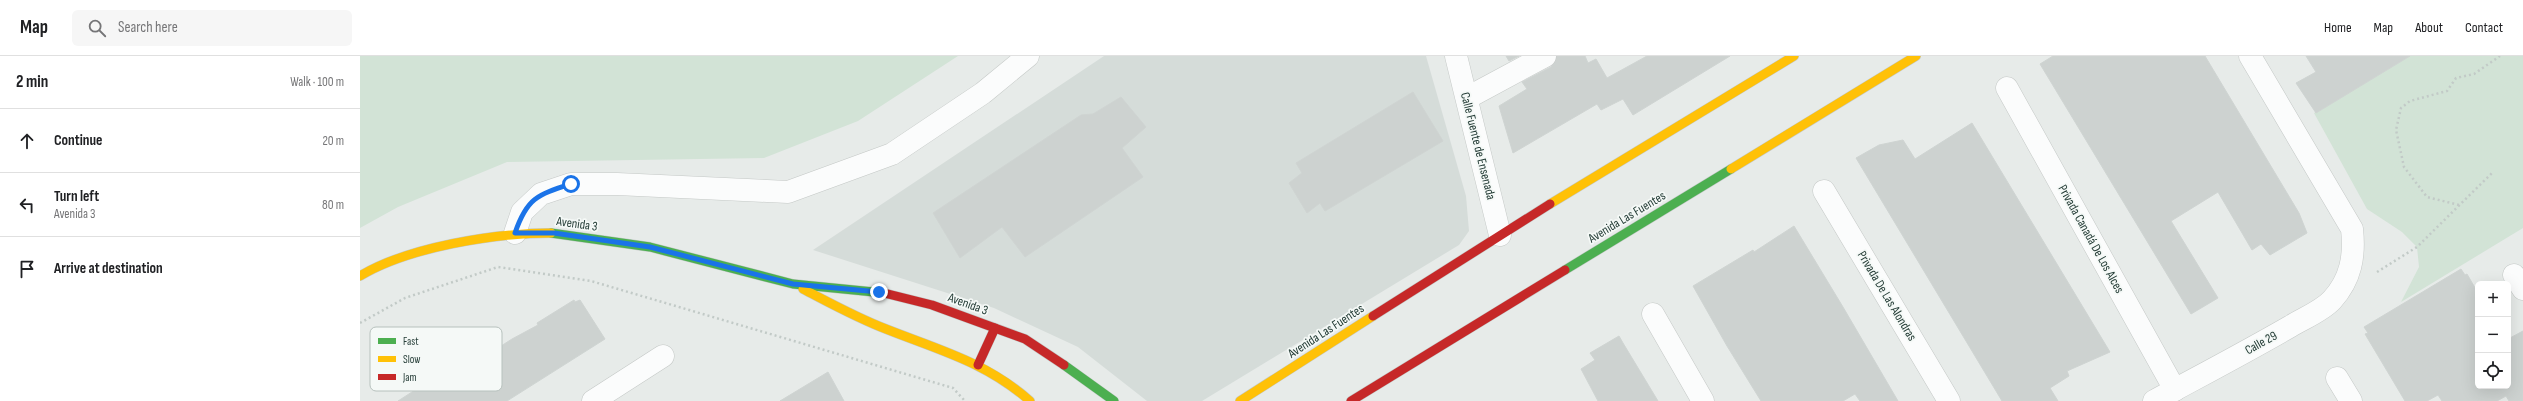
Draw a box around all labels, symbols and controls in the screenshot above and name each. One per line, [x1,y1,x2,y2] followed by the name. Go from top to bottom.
[72,10,352,46] search box
[20,16,48,39] text: Map
[86,17,108,39] icon: search
[118,18,178,37] text: Search here
[2324,19,2352,36] text: Home
[2374,19,2393,36] text: Map
[2415,19,2443,36] text: About
[2465,19,2503,36] text: Contact
[16,72,48,92] text: 2 min
[290,74,344,90] text: Walk · 100 m
[1457,91,1499,201] street label: Calle Fuente de Ensenada
[16,130,38,152] icon: ahead
[54,131,103,150] text: Continue
[322,133,344,149] text: 20 m
[562,175,580,193] route start
[2054,182,2128,296] street label: Privada Canadá De Los Alces
[54,187,99,206] text: Turn left
[1584,187,1669,247] street label: Avenida Las Fuentes
[16,194,38,216] icon: left
[322,197,344,213] text: 80 m
[54,206,95,222] text: Avenida 3
[554,213,599,235] street label: Avenida 3
[1854,248,1920,344] street label: Privada De Las Alondras
[16,258,38,280] icon: arrive
[54,259,163,278] text: Arrive at destination
[2475,281,2511,389] map controls
[2475,281,2511,317] button: +
[870,283,888,301] route end
[945,289,990,319] street label: Avenida 3
[1284,300,1367,362] street label: Avenida Las Fuentes
[2475,317,2511,353] button: −
[370,327,502,391] legend
[2242,328,2280,358] street label: Calle 29
[403,335,419,348] text: Fast
[403,353,420,366] text: Slow
[2475,353,2511,389] button: locate
[402,371,417,384] text: Jam

